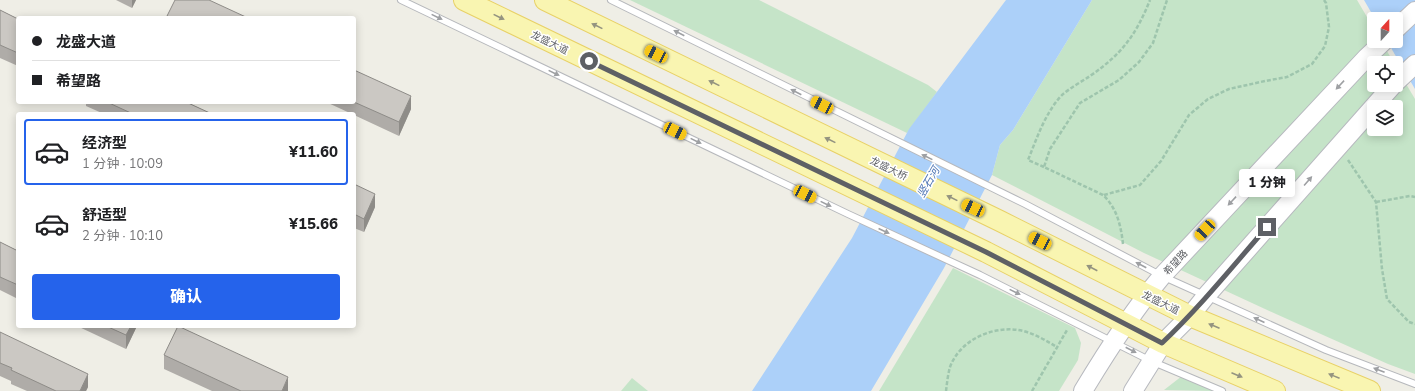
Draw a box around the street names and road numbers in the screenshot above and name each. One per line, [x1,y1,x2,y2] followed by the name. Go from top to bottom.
[529,28,571,58] street label: 龙盛大道
[868,154,910,184] street label: 龙盛大桥
[1160,247,1191,278] street label: 希望路
[1140,288,1182,318] street label: 龙盛大道

